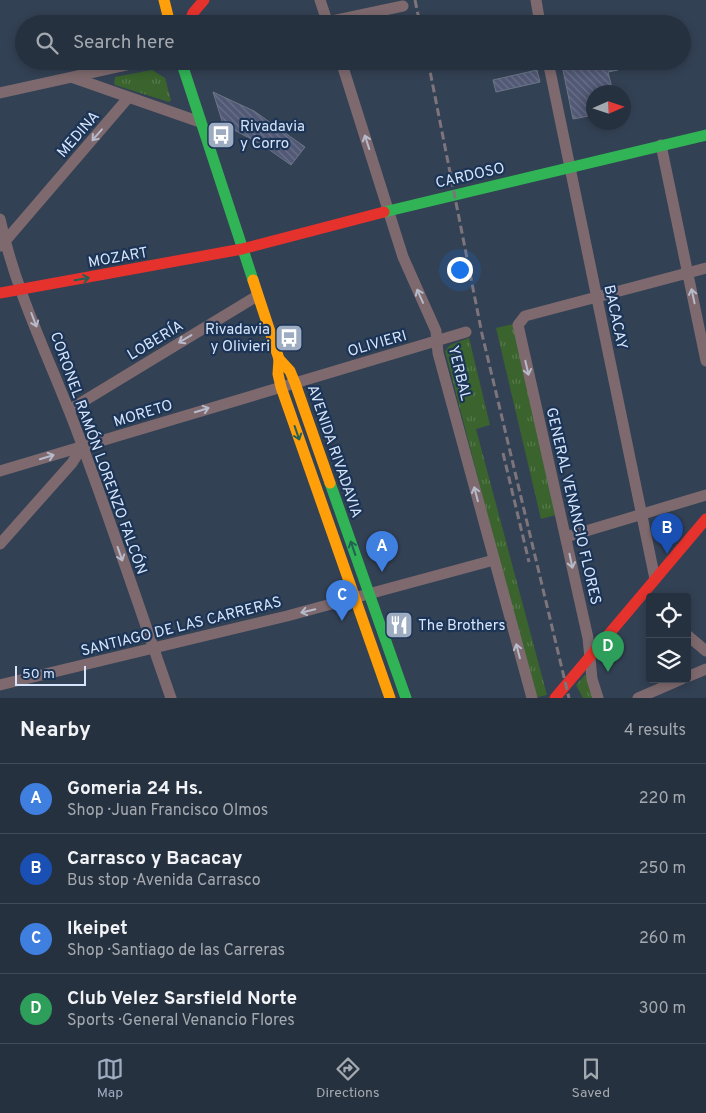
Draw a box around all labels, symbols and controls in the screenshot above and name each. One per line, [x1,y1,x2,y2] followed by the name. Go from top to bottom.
[15,15,691,70] search box
[33,29,61,57] icon: search
[73,31,175,55] text: Search here
[586,85,631,130] north arrow
[54,108,105,162] street label: MEDINA
[240,118,305,154] place label: Rivadavia y Corro
[206,120,236,150] bus stop icon: Rivadavia y Corro
[91,129,102,142] one-way arrow
[361,135,371,151] one-way arrow
[434,159,507,194] street label: CARDOSO
[87,244,150,273] street label: MOZART
[447,257,473,283] your location
[74,273,90,283] one-way arrow
[598,283,631,352] street label: BACACAY
[415,289,425,304] one-way arrow
[687,289,697,305] one-way arrow
[30,312,39,327] one-way arrow
[124,316,187,365] street label: LOBERÍA
[205,321,270,357] place label: Rivadavia y Olivieri
[274,323,304,353] bus stop icon: Rivadavia y Olivieri
[346,327,409,362] street label: OLIVIERI
[45,329,152,577] street label: CORONEL RAMÓN LORENZO FALCÓN
[179,335,193,345] one-way arrow
[443,344,475,403] street label: YERBAL
[523,360,532,376] one-way arrow
[302,382,365,520] street label: AVENIDA RIVADAVIA
[112,396,175,432] street label: MORETO
[194,405,210,415] one-way arrow
[541,406,605,607] street label: GENERAL VENANCIO FLORES
[293,425,302,440] one-way arrow
[38,452,54,462] one-way arrow
[471,487,480,503] one-way arrow
[651,513,683,554] pin: B
[366,531,398,572] pin: A
[348,541,357,557] one-way arrow
[116,546,125,562] one-way arrow
[567,552,576,568] one-way arrow
[326,580,358,621] pin: C
[79,593,284,662] street label: SANTIAGO DE LAS CARRERAS
[646,593,691,683] map controls
[646,593,691,638] button: locate
[300,606,316,616] one-way arrow
[384,610,414,640] restaurant icon: The Brothers
[418,617,506,636] place label: The Brothers
[592,631,624,672] pin: D
[646,638,691,683] button: layers
[513,644,523,660] one-way arrow
[15,663,86,686] scale bar
[22,666,55,683] text: 50 m
[20,717,91,744] text: Nearby
[624,721,686,741] text: 4 results
[67,777,203,801] text: Gomeria 24 Hs.
[30,789,42,809] text: A
[639,789,686,809] text: 220 m
[67,801,268,821] text: Shop · Juan Francisco Olmos
[67,847,243,871] text: Carrasco y Bacacay
[30,859,42,879] text: B
[639,859,686,879] text: 250 m
[67,871,261,891] text: Bus stop · Avenida Carrasco
[67,917,128,941] text: Ikeipet
[31,929,41,949] text: C
[639,929,686,949] text: 260 m
[67,941,285,961] text: Shop · Santiago de las Carreras
[67,987,297,1011] text: Club Velez Sarsfield Norte
[30,999,42,1019] text: D
[639,999,686,1019] text: 300 m
[67,1011,295,1031] text: Sports · General Venancio Flores
[96,1055,124,1102] tab: Map
[316,1055,380,1102] tab: Directions
[572,1055,610,1102] tab: Saved

